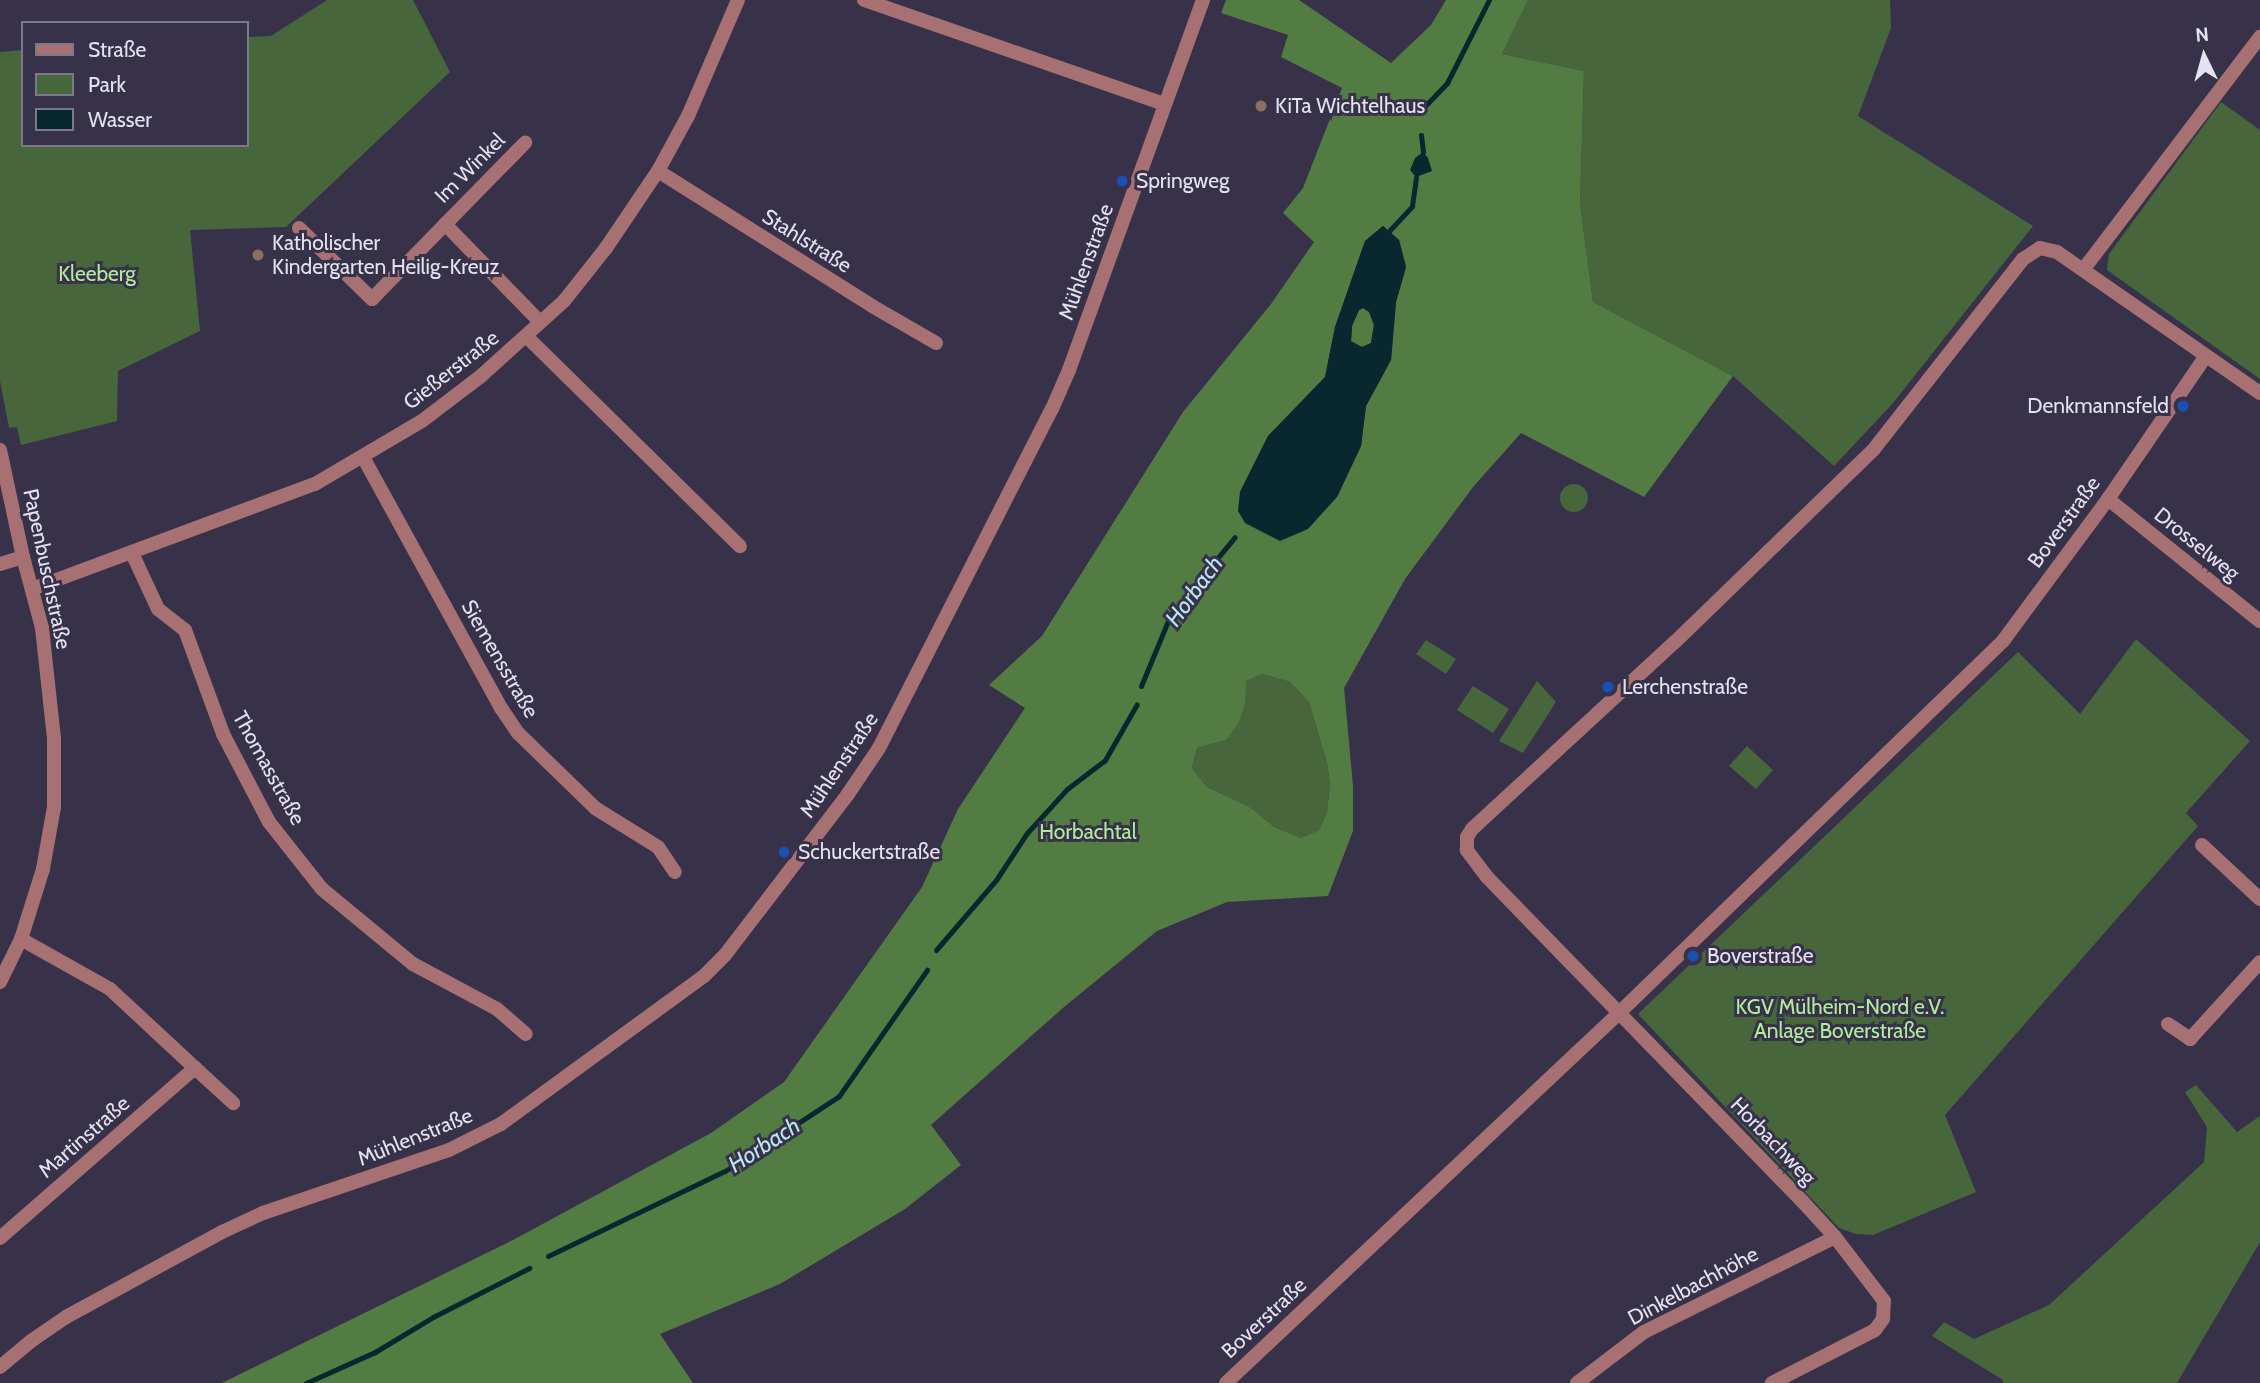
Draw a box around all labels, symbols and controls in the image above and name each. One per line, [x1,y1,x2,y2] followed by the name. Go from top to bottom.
[21,21,248,147] legend
[2169,21,2239,91] north arrow
[2194,23,2210,47] text: N
[88,37,146,62] text: Straße
[88,72,126,97] text: Park
[1275,93,1425,119] place label: KiTa Wichtelhaus
[1253,98,1269,114] marker: KiTa Wichtelhaus
[88,107,152,132] text: Wasser
[430,128,510,208] street label: Im Winkel
[1136,168,1229,194] place label: Springweg
[1114,173,1130,189] marker: Springweg
[1053,201,1119,323] street label: Mühlenstraße
[758,204,856,278] street label: Stahlstraße
[272,230,499,280] place label: Katholischer Kindergarten Heilig-Kreuz
[250,247,266,263] marker: Katholischer Kindergarten Heilig-Kreuz
[58,261,136,287] park label: Kleeberg
[398,325,504,415] street label: Gießerstraße
[2027,393,2169,419] place label: Denkmannsfeld
[2175,398,2191,414] marker: Denkmannsfeld
[2022,472,2106,572] street label: Boverstraße
[18,486,76,652] street label: Papenbuschstraße
[2149,502,2245,586] street label: Drosselweg
[1159,551,1229,631] water label: Horbach
[456,596,544,722] street label: Siemensstraße
[1622,674,1748,700] place label: Lerchenstraße
[1600,679,1616,695] marker: Lerchenstraße
[227,707,311,829] street label: Thomasstraße
[795,708,883,822] street label: Mühlenstraße
[1039,819,1137,845] park label: Horbachtal
[798,839,940,865] place label: Schuckertstraße
[776,844,792,860] marker: Schuckertstraße
[1707,943,1814,969] place label: Boverstraße
[1685,948,1701,964] marker: Boverstraße
[1736,994,1944,1044] park label: KGV Mülheim-Nord e.V. Anlage Boverstraße
[33,1091,135,1183] street label: Martinstraße
[1725,1092,1821,1190] street label: Horbachweg
[354,1103,476,1171] street label: Mühlenstraße
[723,1112,805,1178] water label: Horbach
[1624,1241,1762,1331] street label: Dinkelbachhöhe
[1216,1272,1312,1364] street label: Boverstraße

